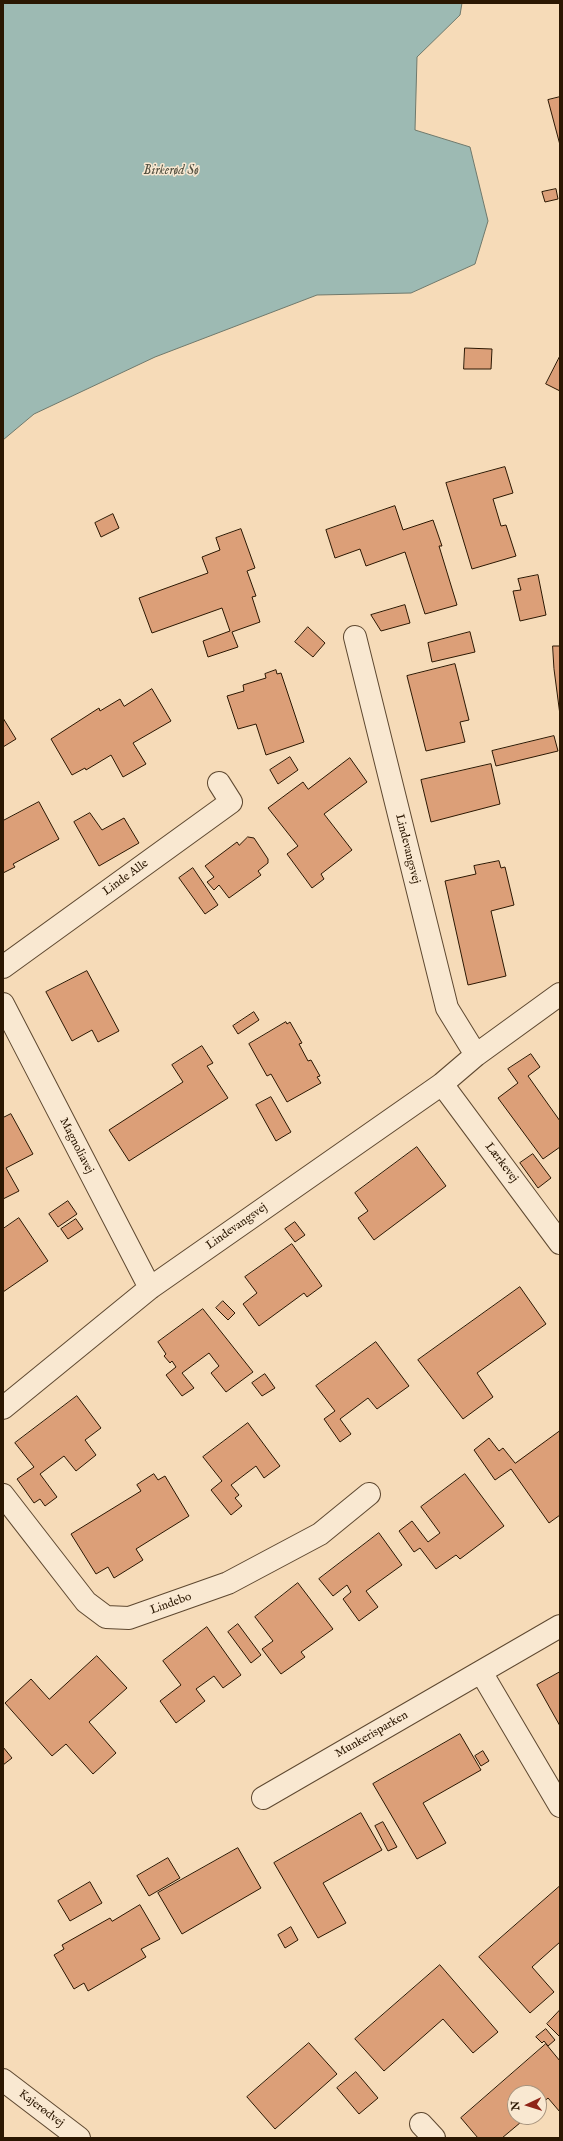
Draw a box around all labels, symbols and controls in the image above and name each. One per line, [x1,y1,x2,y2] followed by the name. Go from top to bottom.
[143,163,199,179] water label: Birkerød Sø
[391,813,423,885] street label: Lindevangsvej
[100,857,152,899] street label: Linde Alle
[56,1116,96,1176] street label: Magnoliavej
[481,1140,521,1186] street label: Lærkevej
[204,1201,270,1253] street label: Lindevangsvej
[148,1590,194,1618] street label: Lindebo
[333,1708,411,1762] street label: Munkerisparken
[507,2085,547,2125] north arrow
[15,2087,67,2131] street label: Kajerødvej
[509,2101,523,2111] text: N

